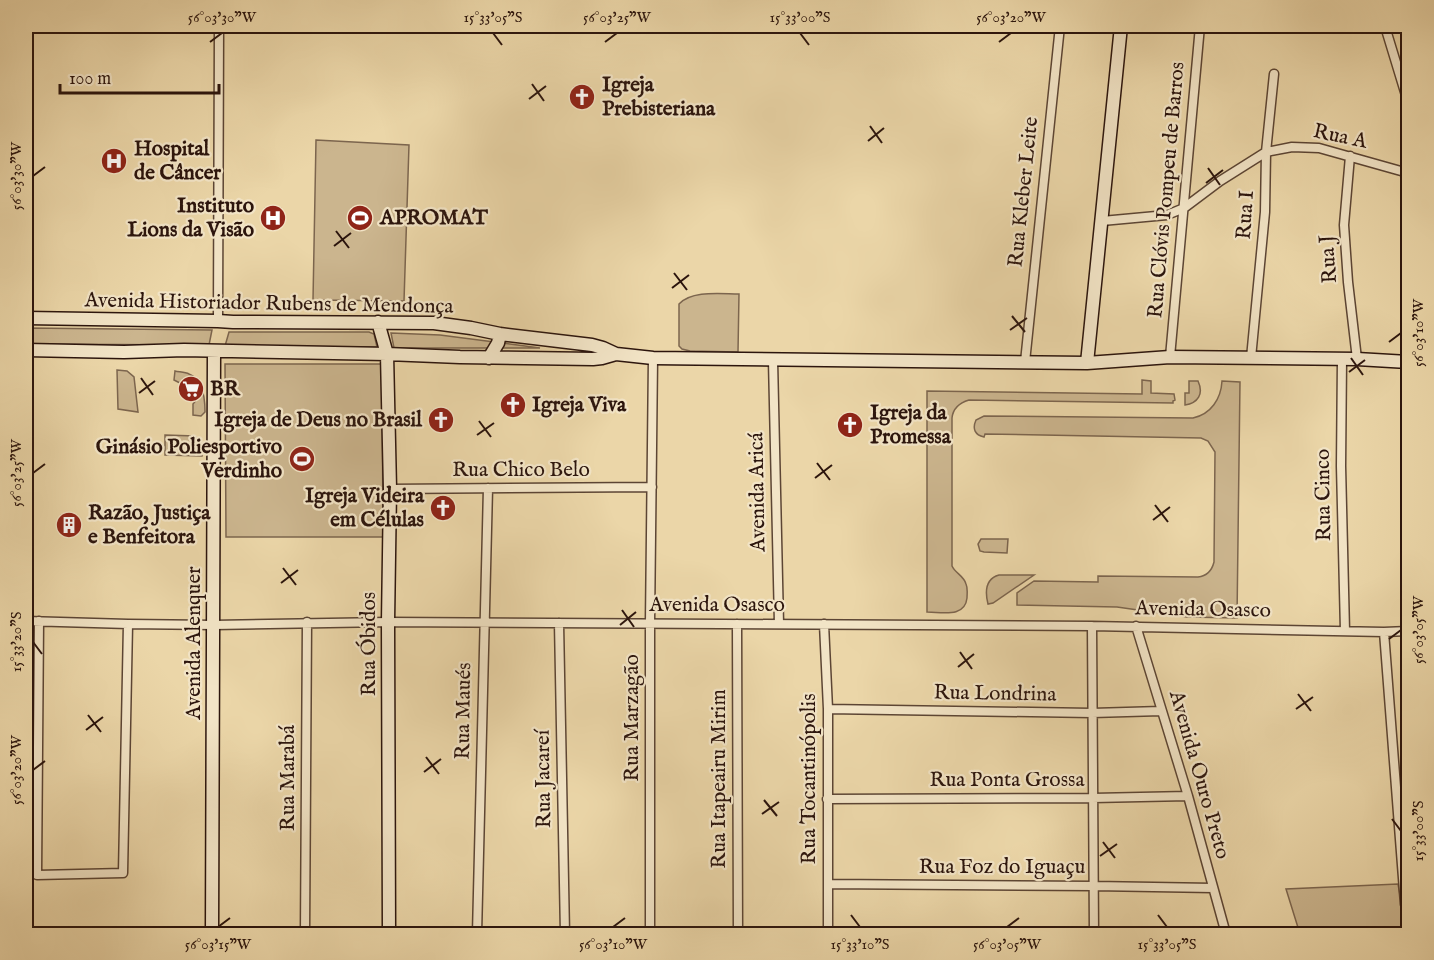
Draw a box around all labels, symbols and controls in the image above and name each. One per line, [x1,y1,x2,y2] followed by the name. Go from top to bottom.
[188,8,257,27] text: 56°03'30"W
[463,8,523,27] text: 15°33'05"S
[583,8,652,27] text: 56°03'25"W
[770,8,831,27] text: 15°33'00"S
[976,8,1047,27] text: 56°03'20"W
[60,57,219,95] scale bar
[1142,61,1192,319] street label: Rua Clóvis Pompeu de Barros
[69,68,111,91] text: 100 m
[602,72,716,123] place label: Igreja Prebisteriana
[567,82,597,112] church icon: Igreja Prebisteriana
[1003,115,1045,269] street label: Rua Kleber Leite
[1310,118,1370,156] street label: Rua A
[134,136,221,187] place label: Hospital de Câncer
[7,141,26,210] text: 56°03'30"W
[99,146,129,176] hospital icon: Hospital de Câncer
[1231,189,1261,241] street label: Rua I
[127,193,255,244] place label: Instituto Lions da Visão
[258,203,288,233] hospital icon: Instituto Lions da Visão
[345,203,375,233] sports icon: APROMAT
[379,205,489,232] place label: APROMAT
[1314,233,1344,284] street label: Rua J
[83,287,455,321] street label: Avenida Historiador Rubens de Mendonça
[1409,298,1428,367] text: 56°03'10"W
[176,374,206,404] supermarket icon: BR
[210,376,241,403] place label: BR
[498,390,528,420] church icon: Igreja Viva
[532,392,627,419] place label: Igreja Viva
[870,400,952,451] place label: Igreja da Promessa
[426,405,456,435] church icon: Igreja de Deus no Brasil
[214,407,423,434] place label: Igreja de Deus no Brasil
[835,410,865,440] church icon: Igreja da Promessa
[743,431,773,553] street label: Avenida Aricá
[96,434,283,485] place label: Ginásio Poliesportivo Verdinho
[7,438,26,507] text: 56°03'25"W
[287,444,317,474] sports icon: Ginásio Poliesportivo Verdinho
[1310,449,1338,541] street label: Rua Cinco
[452,457,590,484] street label: Rua Chico Belo
[305,483,425,534] place label: Igreja Videira em Células
[428,493,458,523] church icon: Igreja Videira em Células
[88,500,211,551] place label: Razão, Justiça e Benfeitora
[54,510,84,540] building icon: Razão, Justiça e Benfeitora
[181,566,208,721] street label: Avenida Alenquer
[355,592,383,696] street label: Rua Óbidos
[648,592,785,619] street label: Avenida Osasco
[1134,595,1271,625] street label: Avenida Osasco
[1409,595,1428,664] text: 56°03'05"W
[7,612,26,672] text: 15°33'20"S
[619,654,646,782] street label: Rua Marzagão
[450,662,478,760] street label: Rua Maués
[933,679,1058,709] street label: Rua Londrina
[1162,687,1236,862] street label: Avenida Ouro Preto
[706,689,733,869] street label: Rua Itapeairu Mirim
[796,693,823,865] street label: Rua Tocantinópolis
[275,724,302,831] street label: Rua Marabá
[530,728,558,829] street label: Rua Jacareí
[7,734,26,805] text: 56°03'20"W
[930,767,1085,794] street label: Rua Ponta Grossa
[1409,801,1428,862] text: 15°33'00"S
[919,854,1085,881] street label: Rua Foz do Iguaçu
[185,935,252,954] text: 56°03'15"W
[579,935,648,954] text: 56°03'10"W
[830,935,890,954] text: 15°33'10"S
[973,935,1042,954] text: 56°03'05"W
[1137,935,1197,954] text: 15°33'05"S

